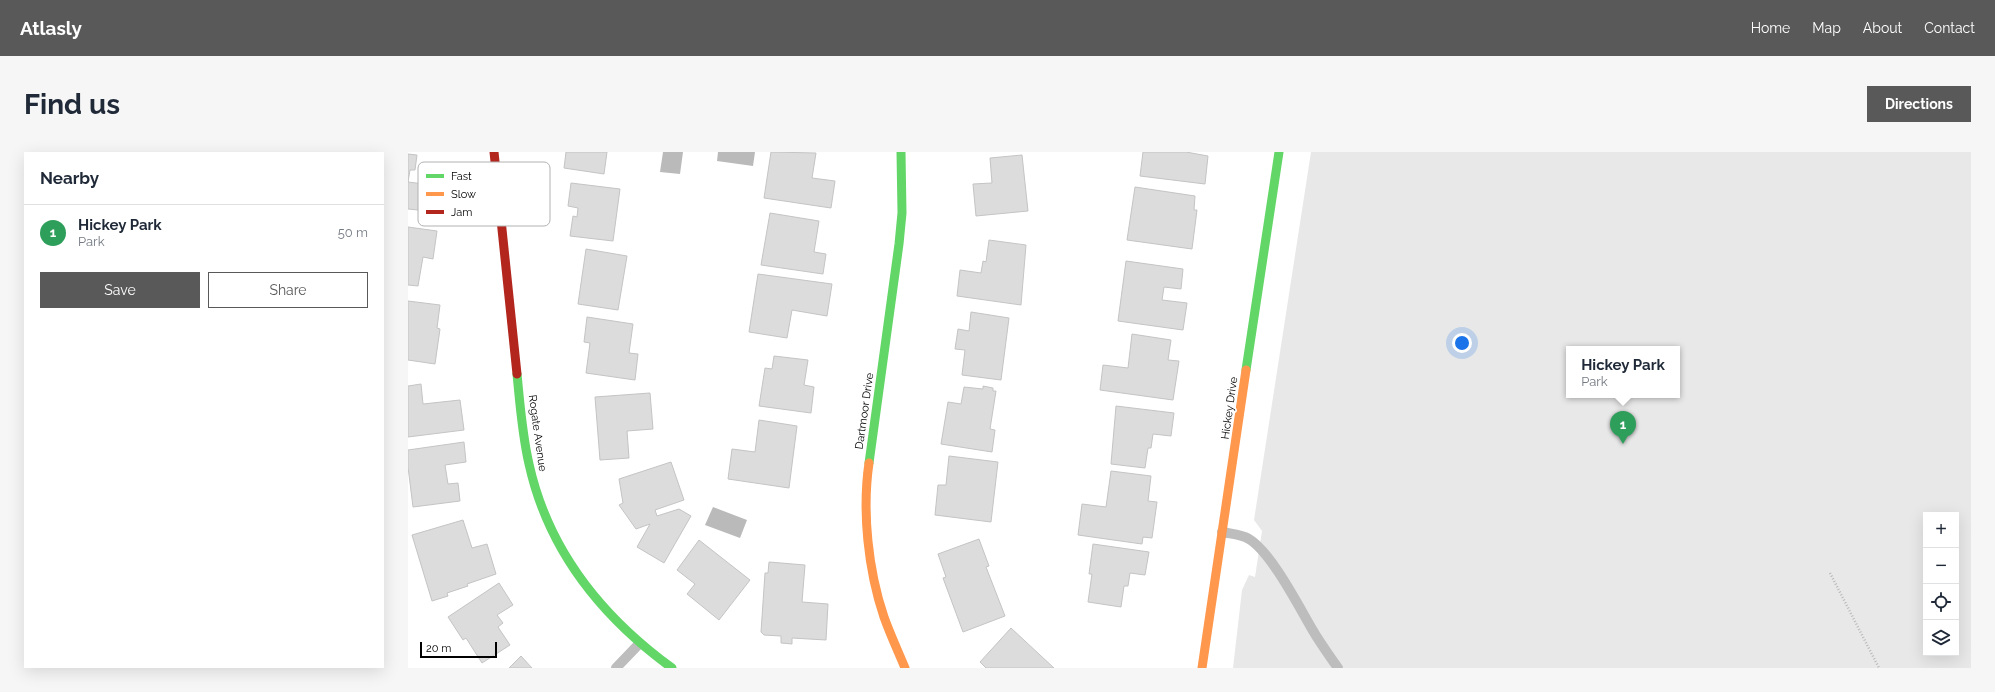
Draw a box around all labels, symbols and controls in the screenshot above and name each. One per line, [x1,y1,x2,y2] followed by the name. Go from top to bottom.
[20,17,82,39] text: Atlasly
[1751,20,1790,36] text: Home
[1812,20,1841,36] text: Map
[1863,20,1902,36] text: About
[1924,20,1975,36] text: Contact
[1867,86,1971,122] button: Directions
[24,88,120,121] text: Find us
[418,162,550,226] legend
[40,168,99,188] text: Nearby
[451,170,472,183] text: Fast
[451,188,476,201] text: Slow
[451,206,472,219] text: Jam
[78,216,162,234] text: Hickey Park
[50,225,56,240] text: 1
[338,225,368,240] text: 50 m
[78,234,105,249] text: Park
[40,272,200,308] button: Save
[208,272,368,308] button: Share
[1452,333,1472,353] your location
[1566,346,1680,398] popup
[1581,356,1665,374] text: Hickey Park
[853,371,876,450] street label: Dartmoor Drive
[1581,374,1608,389] text: Park
[1219,375,1240,440] street label: Hickey Drive
[526,394,549,473] street label: Rogate Avenue
[1610,411,1636,444] pin: 1
[1923,512,1959,656] map controls
[1923,512,1959,548] button: +
[1923,548,1959,584] button: −
[1923,584,1959,620] button: locate
[1923,620,1959,656] button: layers
[420,640,497,659] scale bar
[426,642,451,655] text: 20 m

